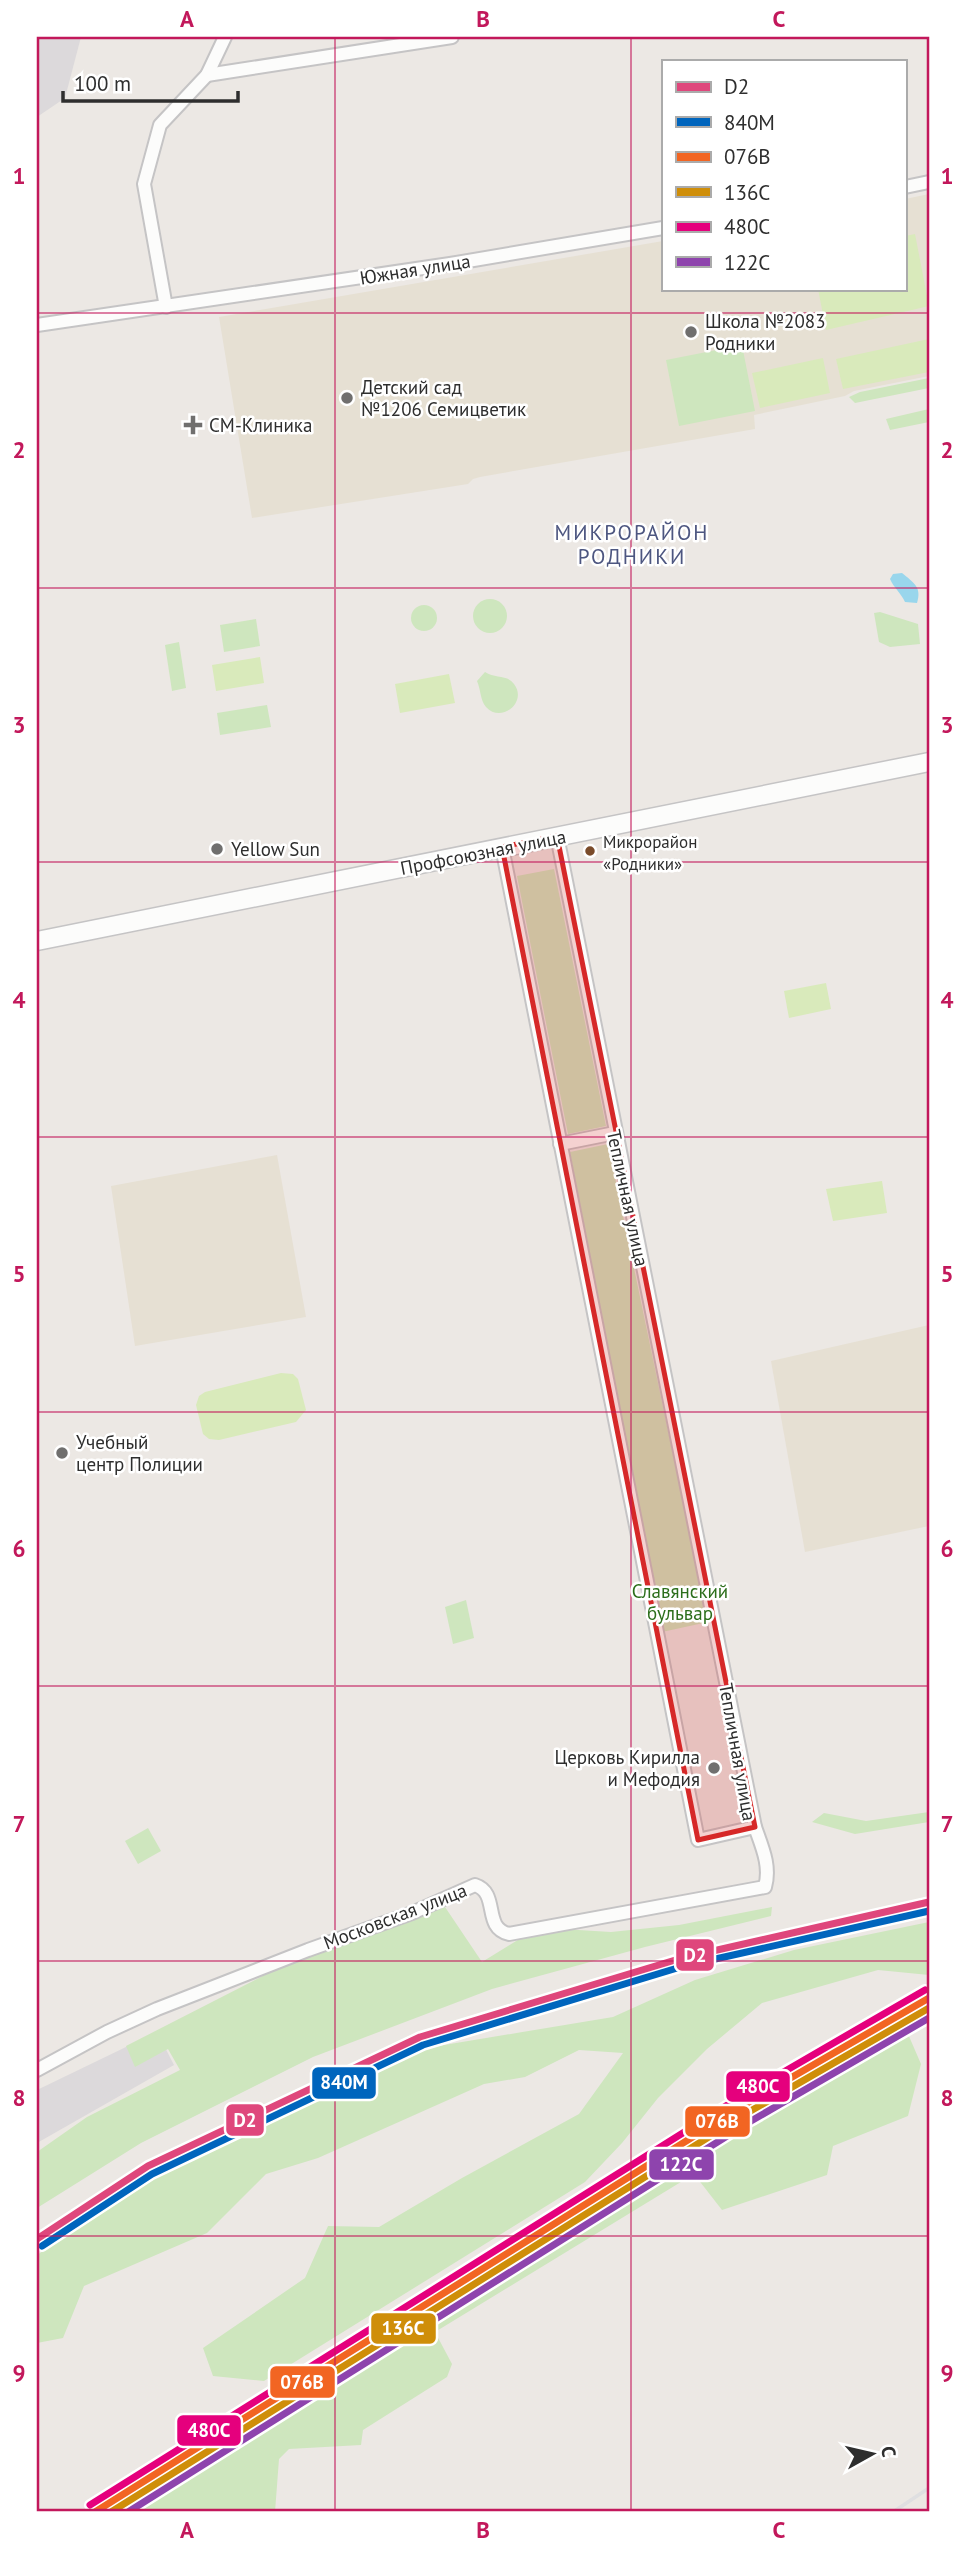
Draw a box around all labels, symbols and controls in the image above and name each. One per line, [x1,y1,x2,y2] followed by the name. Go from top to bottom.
[180,4,194,33] text: A
[476,4,490,33] text: B
[773,4,786,33] text: C
[63,60,238,104] scale bar
[662,60,906,290] legend
[74,70,131,97] text: 100 m
[724,73,749,100] text: D2
[724,109,775,136] text: 840М
[724,143,771,170] text: 076В
[12,161,26,190] text: 1
[940,161,954,190] text: 1
[724,179,770,206] text: 136С
[724,213,770,240] text: 480С
[358,248,472,290] street label: Южная улица
[724,249,770,276] text: 122С
[705,309,826,355] place label: Школа №2083 Родники
[683,324,699,340] marker: Школа №2083 Родники
[361,375,526,421] place label: Детский сад №1206 Семицветик
[339,390,355,406] marker: Детский сад №1206 Семицветик
[209,413,312,437] place label: СМ-Клиника
[183,415,203,435] marker: СМ-Клиника
[12,435,26,464] text: 2
[940,435,954,464] text: 2
[555,519,709,570] district label: МИКРОРАЙОН РОДНИКИ
[12,710,26,739] text: 3
[940,710,954,739] text: 3
[398,824,568,880] street label: Профсоюзная улица
[603,831,697,875] place label: Микрорайон «Родники»
[231,837,320,861] place label: Yellow Sun
[209,841,225,857] marker: Yellow Sun
[583,844,597,858] marker: Микрорайон «Родники»
[12,985,26,1014] text: 4
[940,985,954,1014] text: 4
[602,1127,654,1269] street label: Тепличная улица
[12,1259,26,1288] text: 5
[940,1259,954,1288] text: 5
[76,1430,203,1476] place label: Учебный центр Полиции
[54,1445,70,1461] marker: Учебный центр Полиции
[12,1534,26,1563] text: 6
[940,1534,954,1563] text: 6
[632,1579,728,1625] park label: Славянский бульвар
[714,1681,762,1823] street label: Тепличная улица
[555,1745,700,1791] place label: Церковь Кирилла и Мефодия
[706,1760,722,1776] marker: Церковь Кирилла и Мефодия
[12,1809,26,1838] text: 7
[940,1809,954,1838] text: 7
[320,1878,470,1954] street label: Московская улица
[675,1938,715,1972] line badge: D2
[683,1943,707,1967] text: D2
[311,2066,377,2100] line badge: 840М
[320,2070,368,2094] text: 840М
[725,2070,791,2103] line badge: 480С
[737,2074,780,2098] text: 480С
[12,2083,26,2112] text: 8
[940,2083,954,2112] text: 8
[225,2103,265,2137] line badge: D2
[684,2105,751,2138] line badge: 076В
[233,2108,257,2132] text: D2
[695,2109,739,2133] text: 076В
[648,2148,715,2181] line badge: 122С
[660,2152,703,2176] text: 122С
[370,2312,437,2345] line badge: 136С
[382,2316,425,2340] text: 136С
[12,2358,26,2387] text: 9
[940,2358,954,2387] text: 9
[269,2365,336,2399] line badge: 076В
[280,2370,324,2394] text: 076В
[176,2414,242,2447] line badge: 480С
[188,2418,231,2442] text: 480С
[836,2420,906,2490] north arrow
[876,2445,902,2459] text: С
[180,2515,194,2544] text: A
[476,2515,490,2544] text: B
[773,2515,786,2544] text: C

